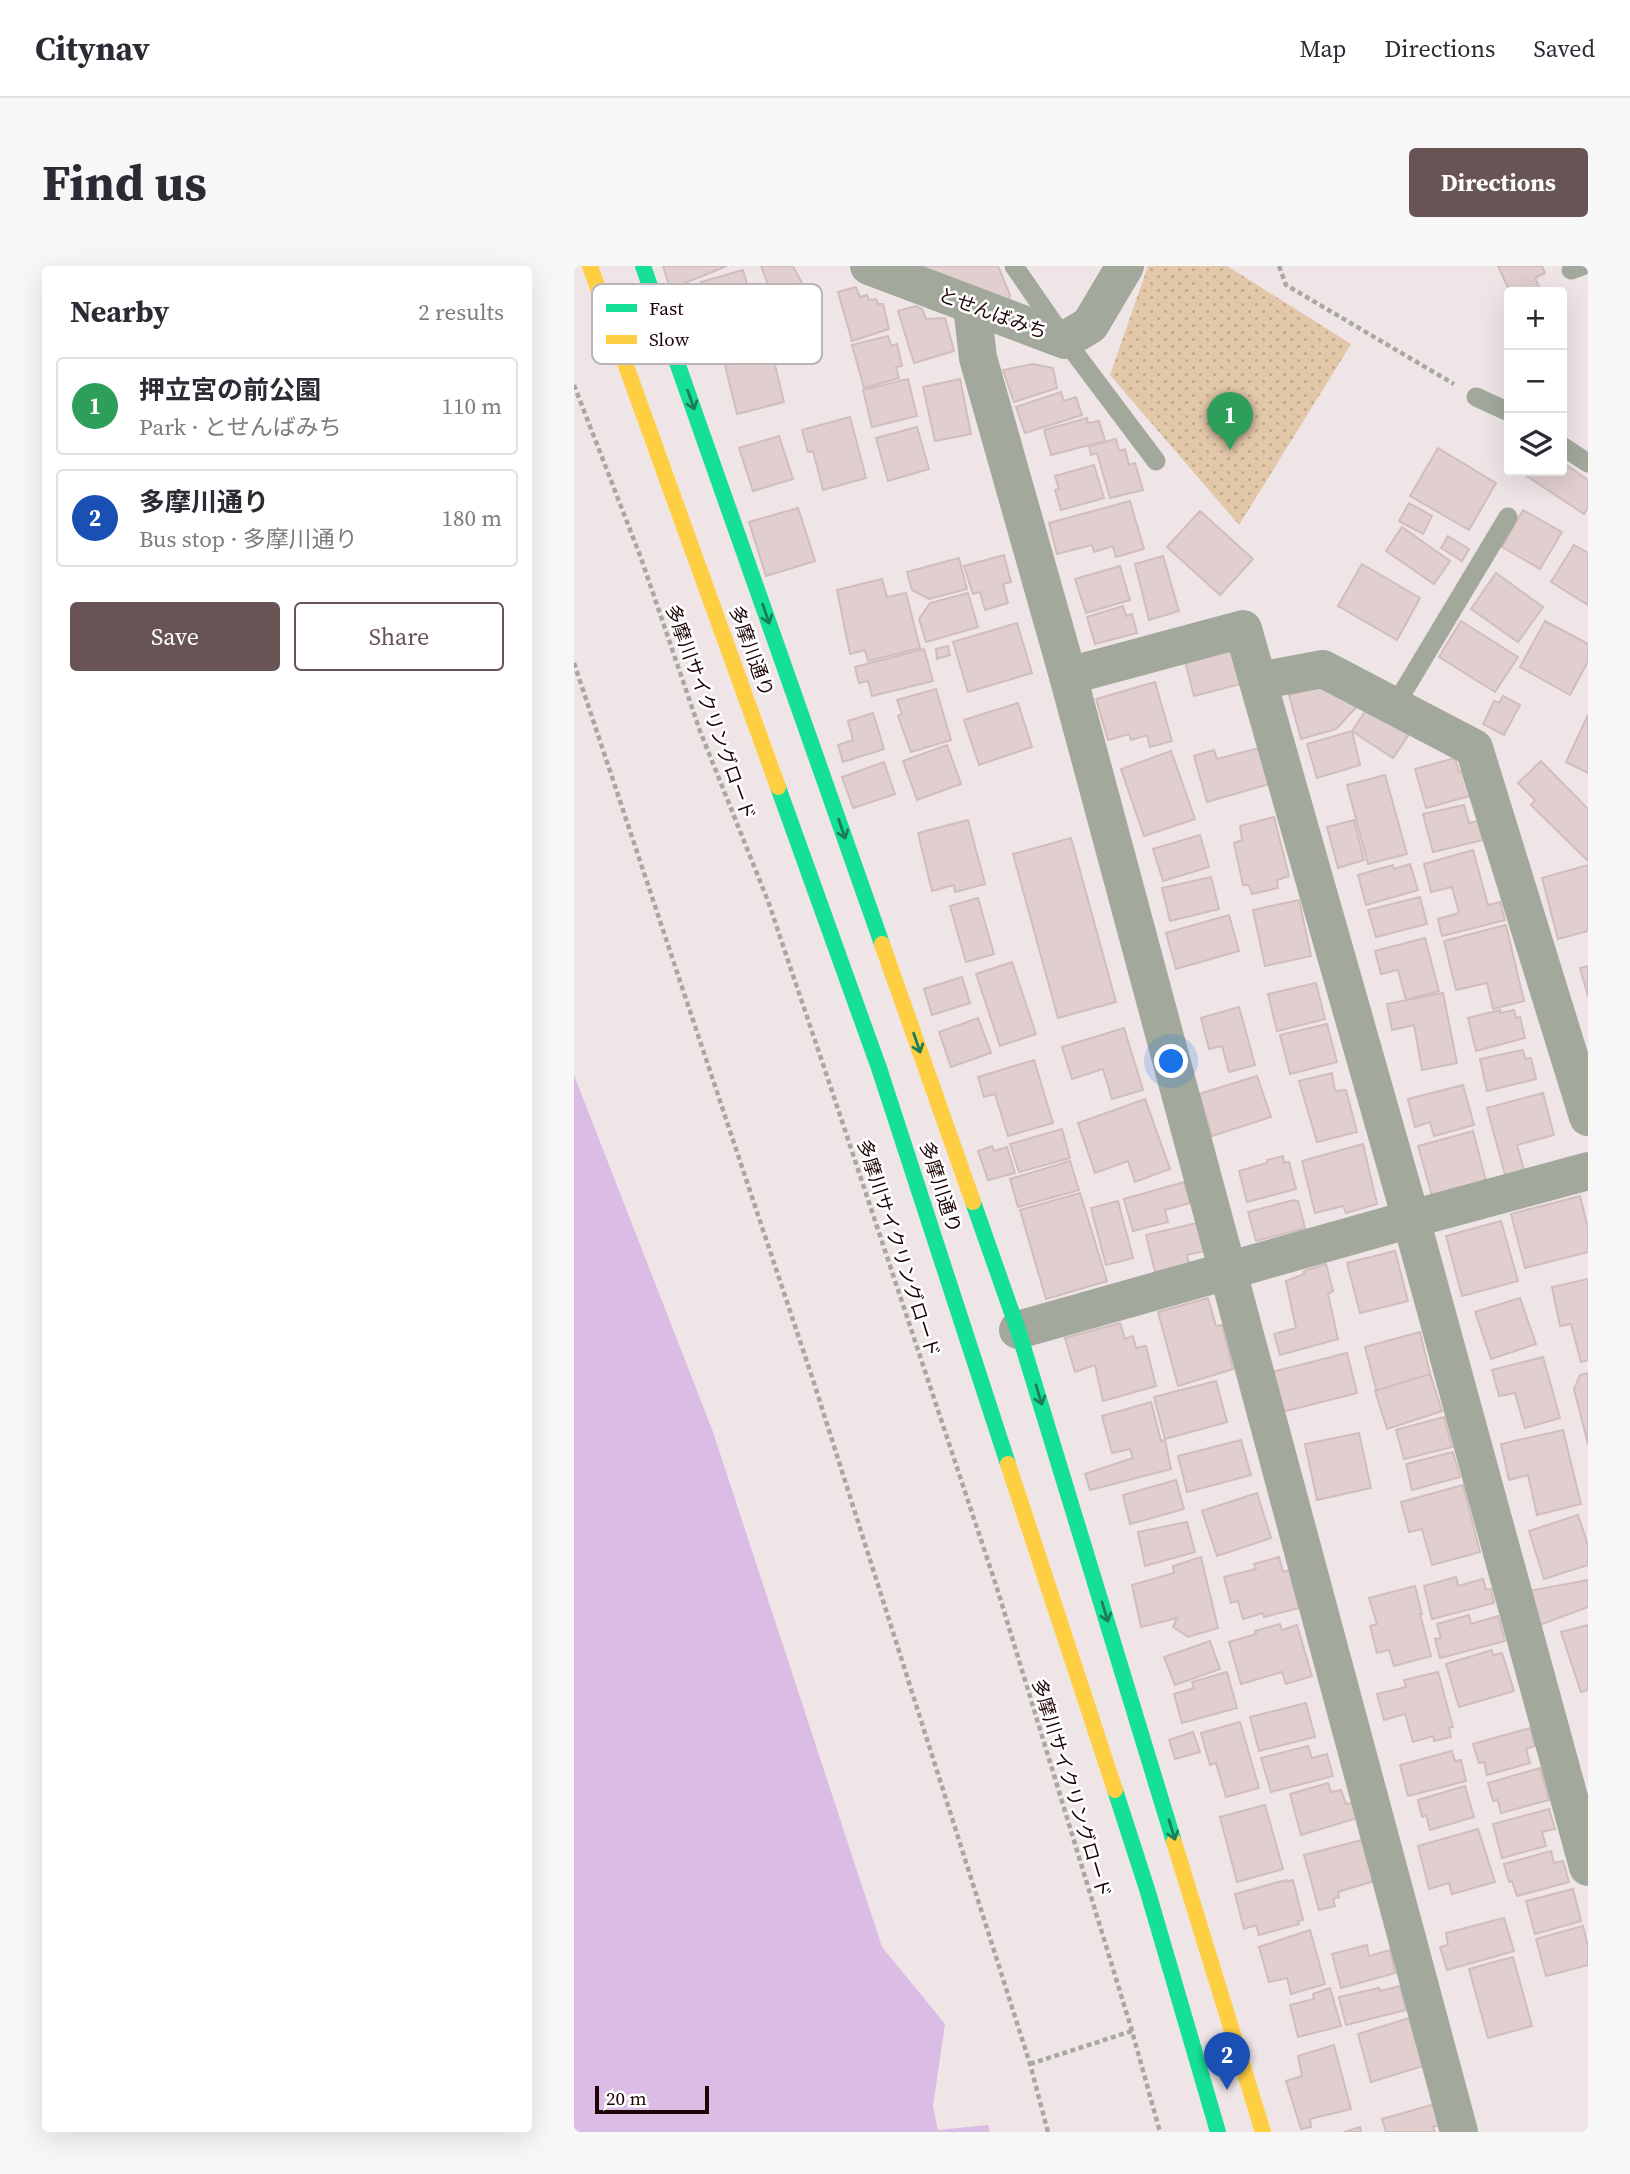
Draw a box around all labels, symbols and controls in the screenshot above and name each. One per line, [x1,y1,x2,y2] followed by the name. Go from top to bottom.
[35,26,150,71] text: Citynav
[1299,32,1346,65] text: Map
[1384,32,1495,65] text: Directions
[1533,32,1595,65] text: Saved
[1409,148,1588,217] button: Directions
[42,149,207,216] text: Find us
[935,281,1051,345] street label: とせんばみち
[592,284,822,364] legend
[1504,287,1567,476] map controls
[1504,287,1567,350] button: +
[70,291,169,332] text: Nearby
[649,295,684,321] text: Fast
[418,296,504,328] text: 2 results
[649,326,690,352] text: Slow
[1504,350,1567,413] button: −
[139,372,321,408] text: 押立宮の前公園
[685,388,698,410] one-way arrow
[89,390,101,422] text: 1
[441,390,502,422] text: 110 m
[1207,392,1253,450] pin: 1
[139,411,342,443] text: Park · とせんばみち
[1504,413,1567,476] button: layers
[139,484,269,520] text: 多摩川通り
[89,502,101,534] text: 2
[441,502,502,534] text: 180 m
[139,523,358,555] text: Bus stop · 多摩川通り
[660,601,762,823] street label: 多摩川サイクリングロード
[70,602,280,671] button: Save
[294,602,504,671] button: Share
[724,602,780,700] street label: 多摩川通り
[761,603,773,625] one-way arrow
[837,817,849,839] one-way arrow
[912,1032,925,1054] one-way arrow
[1154,1044,1188,1078] your location
[851,1136,947,1360] street label: 多摩川サイクリングロード
[914,1138,968,1236] street label: 多摩川通り
[1033,1384,1046,1406] one-way arrow
[1100,1601,1113,1623] one-way arrow
[1026,1675,1118,1901] street label: 多摩川サイクリングロード
[1167,1819,1180,1841] one-way arrow
[1204,2032,1250,2090] pin: 2
[595,2083,709,2115] scale bar
[606,2085,647,2111] text: 20 m

